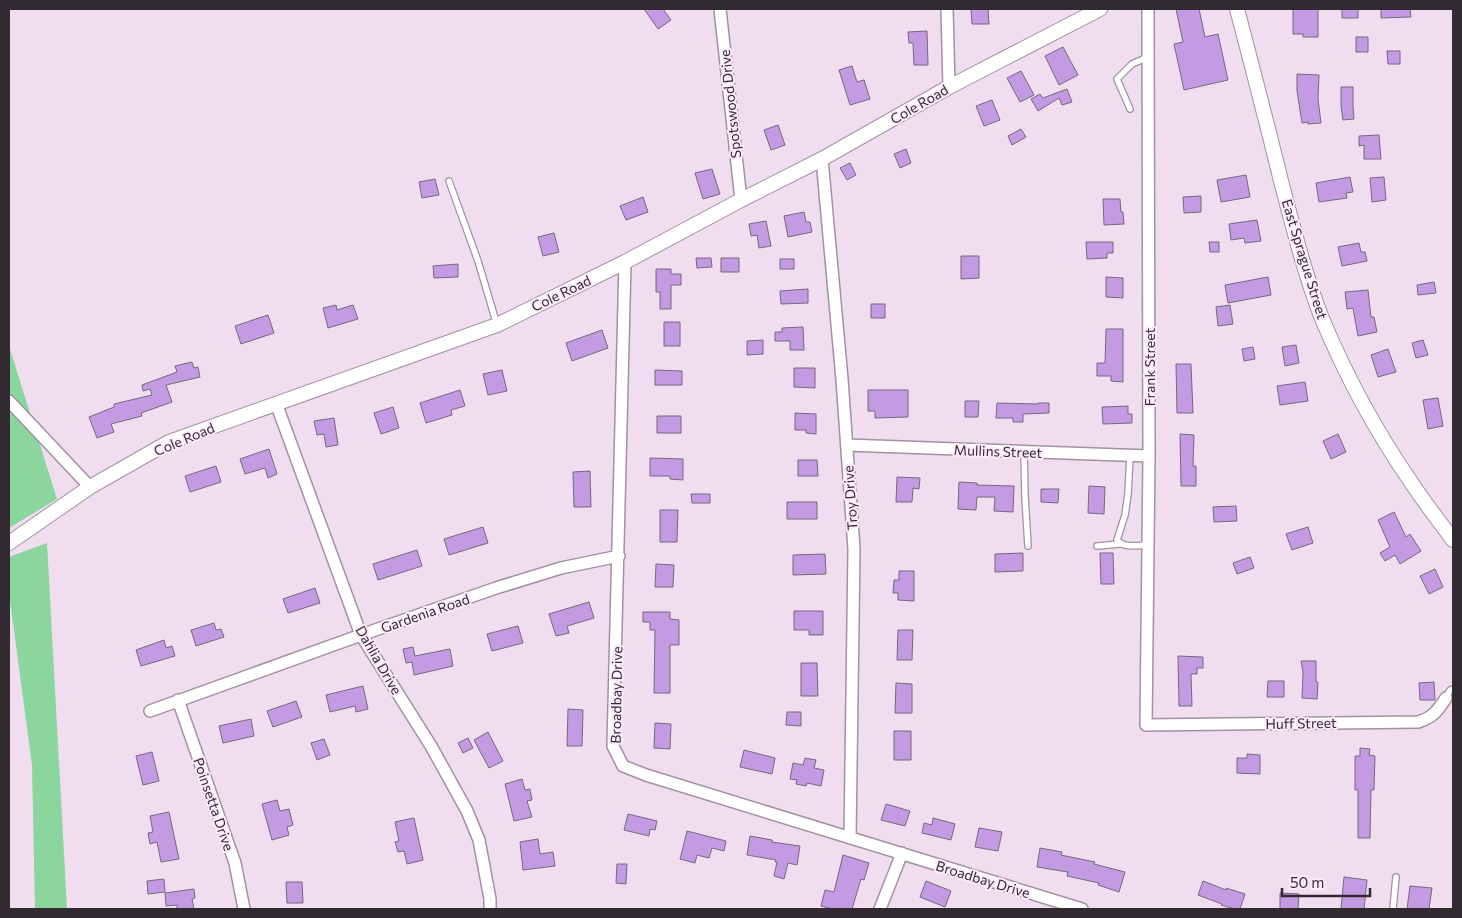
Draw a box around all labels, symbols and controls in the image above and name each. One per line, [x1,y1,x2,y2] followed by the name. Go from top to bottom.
[716,49,744,159] street label: Spotswood Drive
[887,81,951,127] street label: Cole Road
[1279,197,1331,321] street label: East Sprague Street
[528,271,594,315] street label: Cole Road
[1141,328,1158,406] street label: Frank Street
[151,419,217,459] street label: Cole Road
[953,441,1043,461] street label: Mullins Street
[839,465,861,531] street label: Troy Drive
[378,590,472,636] street label: Gardenia Road
[352,623,406,697] street label: Dahlia Drive
[607,646,625,744] street label: Broadbay Drive
[1265,714,1337,732] street label: Huff Street
[190,755,238,853] street label: Poinsetta Drive
[934,857,1032,901] street label: Broadbay Drive
[1282,866,1370,898] scale bar
[1290,873,1324,891] text: 50 m

